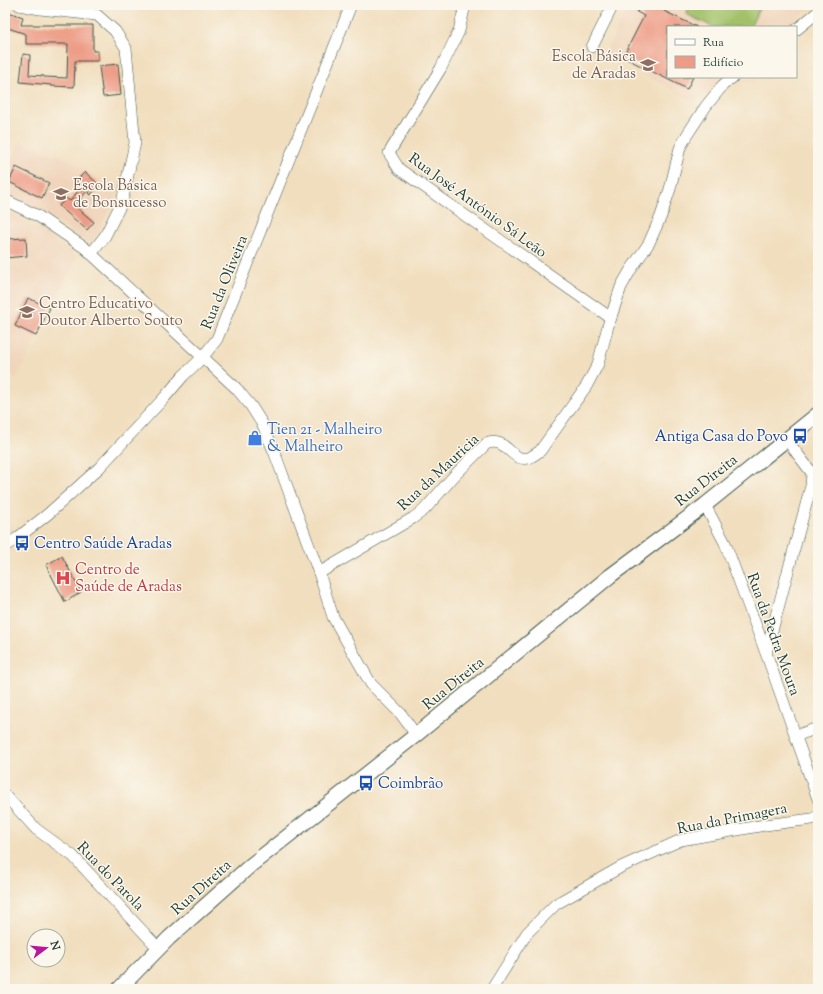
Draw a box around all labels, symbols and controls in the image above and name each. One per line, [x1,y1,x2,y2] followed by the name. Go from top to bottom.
[667,26,797,78] legend
[703,34,724,52] text: Rua
[552,47,636,85] place label: Escola Básica de Aradas
[703,54,744,72] text: Edifício
[639,56,657,74] school or university icon: Escola Básica de Aradas
[404,149,551,264] street label: Rua José António Sá Leão
[73,176,166,214] place label: Escola Básica de Bonsucesso
[52,185,70,203] school or university icon: Escola Básica de Bonsucesso
[197,232,254,333] street label: Rua da Oliveira
[39,294,183,332] place label: Centro Educativo Doutor Alberto Souto
[18,303,36,321] school or university icon: Centro Educativo Doutor Alberto Souto
[267,420,382,458] place label: Tien 21 - Malheiro & Malheiro
[655,427,788,448] place label: Antiga Casa do Povo
[791,427,809,445] bus stop icon: Antiga Casa do Povo
[246,429,264,447] shop icon: Tien 21 - Malheiro & Malheiro
[394,430,484,516] street label: Rua da Mauricia
[671,450,743,512] street label: Rua Direita
[13,534,31,552] bus stop icon: Centro Saúde Aradas
[34,534,172,555] place label: Centro Saúde Aradas
[75,560,182,598] place label: Centro de Saúde de Aradas
[54,569,72,587] hospital icon: Centro de Saúde de Aradas
[741,570,805,699] street label: Rua da Pedra Moura
[419,653,489,716] street label: Rua Direita
[357,774,375,792] bus stop icon: Coimbrão
[378,774,443,795] place label: Coimbrão
[675,798,789,840] street label: Rua da Primagera
[72,838,148,916] street label: Rua do Parola
[167,856,237,921] street label: Rua Direita
[26,928,66,968] north arrow
[45,938,64,952] text: N

